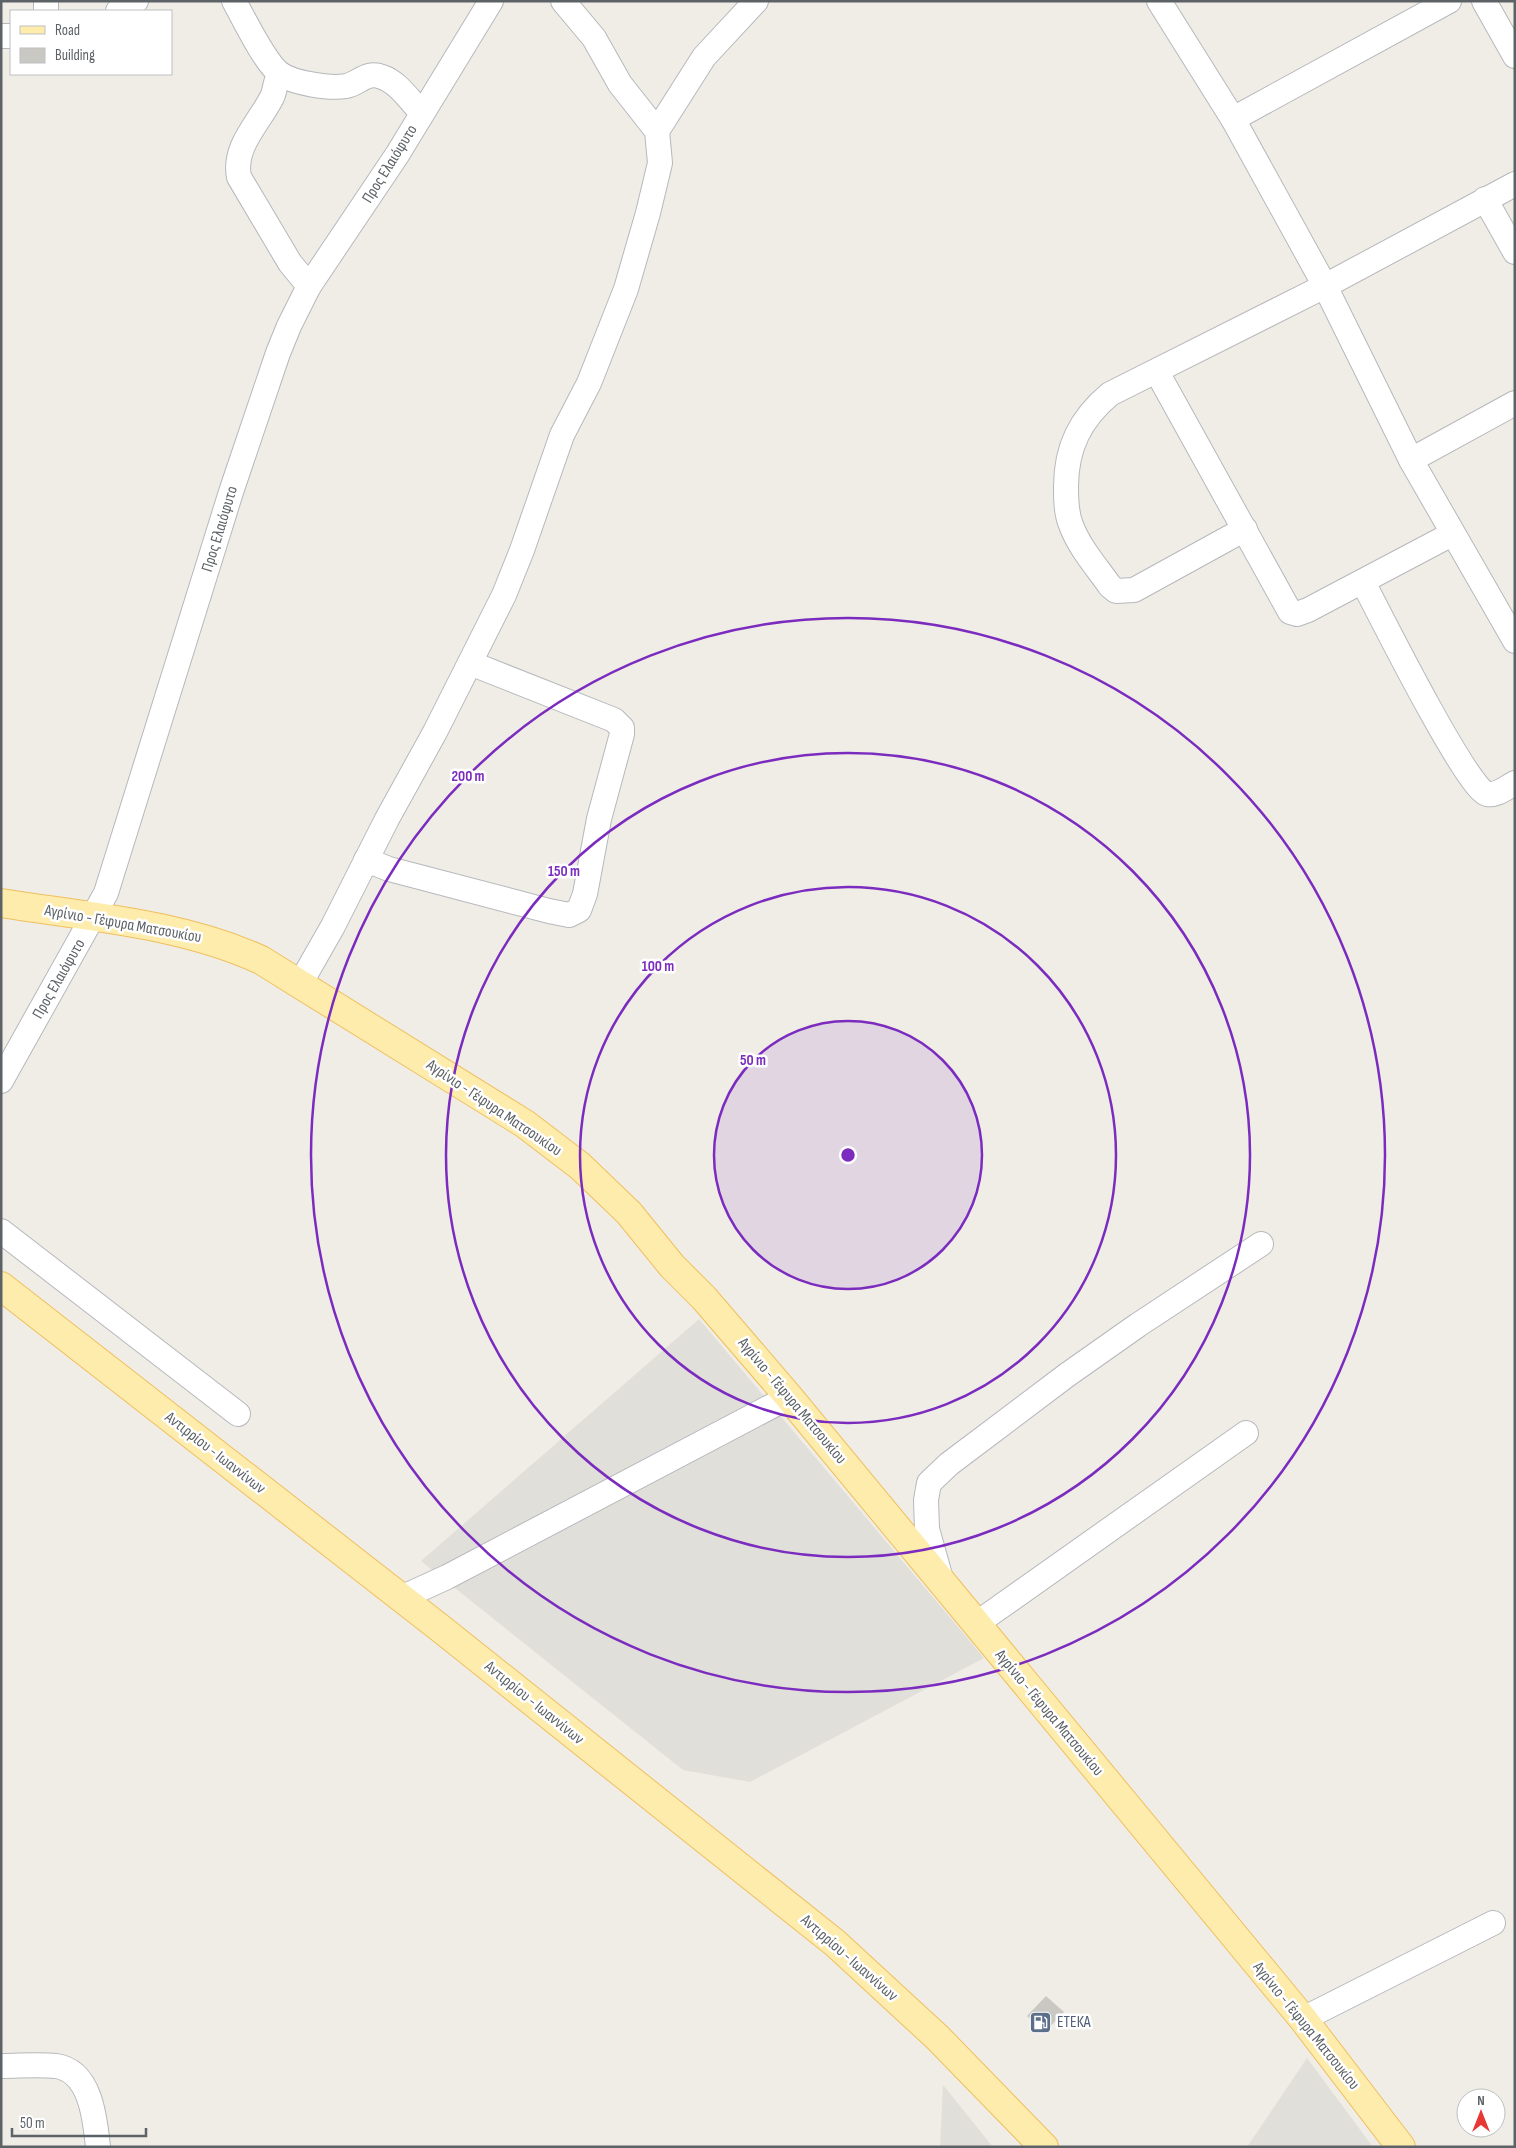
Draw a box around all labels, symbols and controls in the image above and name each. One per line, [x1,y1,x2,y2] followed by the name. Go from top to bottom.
[10,10,172,75] legend
[55,21,80,40] text: Road
[55,46,95,65] text: Building
[358,121,422,207] street label: Προς Ελαιόφυτο
[198,484,242,574] street label: Προς Ελαιόφυτο
[451,767,485,786] text: 200 m
[548,862,580,881] text: 150 m
[42,901,203,947] street label: Αγρίνιο - Γέφυρα Ματσουκίου
[29,936,89,1022] street label: Προς Ελαιόφυτο
[642,957,674,976] text: 100 m
[740,1051,766,1070] text: 50 m
[422,1055,565,1160] street label: Αγρίνιο - Γέφυρα Ματσουκίου
[839,1146,857,1164] centre of rings
[733,1333,850,1468] street label: Αγρίνιο - Γέφυρα Ματσουκίου
[160,1407,269,1498] street label: Αντιρρίου - Ιωαννίνων
[990,1645,1107,1780] street label: Αγρίνιο - Γέφυρα Ματσουκίου
[480,1657,587,1749] street label: Αντιρρίου - Ιωαννίνων
[796,1910,901,2005] street label: Αντιρρίου - Ιωαννίνων
[1248,1957,1363,2094] street label: Αγρίνιο - Γέφυρα Ματσουκίου
[1029,2010,1053,2034] fuel station icon: ΕΤΕΚΑ
[1057,2013,1091,2032] place label: ΕΤΕΚΑ
[1456,2088,1506,2138] north arrow
[1477,2092,1485,2109] text: N
[12,2106,146,2138] scale bar
[20,2114,45,2133] text: 50 m

